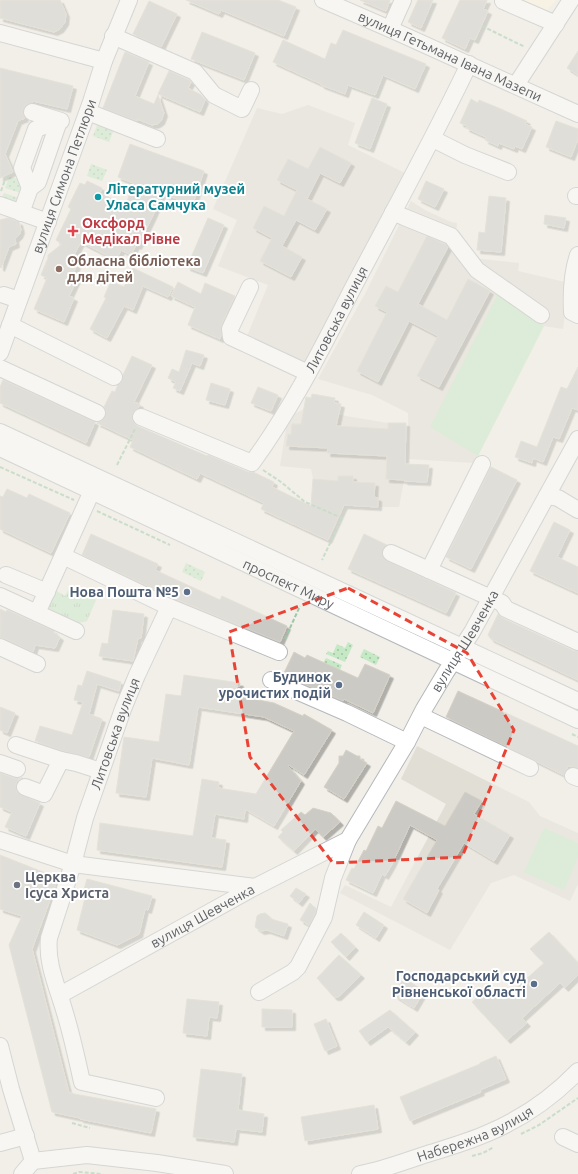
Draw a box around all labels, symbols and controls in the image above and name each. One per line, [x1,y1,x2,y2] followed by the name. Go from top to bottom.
[356,8,544,105] street label: вулиця Гетьмана Івана Мазепи
[29,97,99,255] street label: вулиця Симона Петлюри
[106,181,245,213] place label: Літературний музей Уласа Самчука
[93,192,103,202] marker: Літературний музей Уласа Самчука
[82,215,180,247] place label: Оксфорд Медікал Рівне
[67,225,79,237] marker: Оксфорд Медікал Рівне
[67,253,201,285] place label: Обласна бібліотека для дітей
[302,263,371,375] street label: Литовська вулиця
[54,264,64,274] marker: Обласна бібліотека для дітей
[241,556,337,612] street label: проспект Миру
[69,584,179,600] place label: Нова Пошта №5
[182,587,192,597] marker: Нова Пошта №5
[428,587,502,695] street label: вулиця Шевченка
[219,669,331,701] place label: Будинок урочистих подій
[88,675,143,792] street label: Литовська вулиця
[334,680,344,690] marker: Будинок урочистих подій
[25,869,109,901] place label: Церква Ісуса Христа
[12,880,22,890] marker: Церква Ісуса Христа
[148,881,257,951] street label: вулиця Шевченка
[392,968,526,1000] place label: Господарський суд Рівненської області
[529,979,539,989] marker: Господарський суд Рівненської області
[415,1103,536,1165] street label: Набережна вулиця

